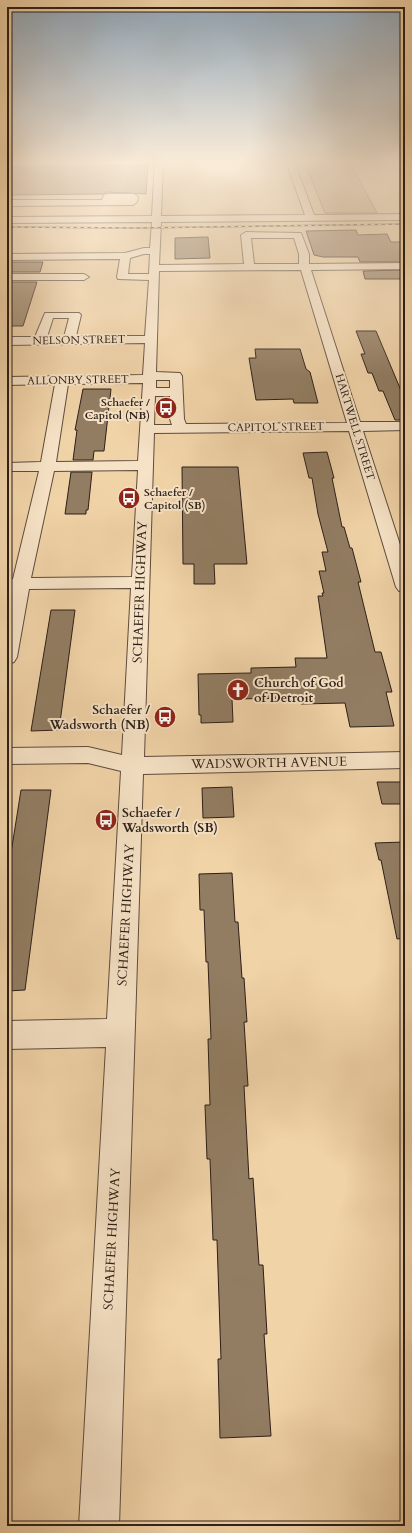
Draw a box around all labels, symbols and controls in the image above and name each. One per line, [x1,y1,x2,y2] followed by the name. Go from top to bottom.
[32,332,126,348] street label: NELSON STREET
[27,372,129,388] street label: ALLONBY STREET
[332,372,378,482] street label: HARTWELL STREET
[85,395,150,423] place label: Schaefer / Capitol (NB)
[153,395,179,421] bus stop icon: Schaefer / Capitol (NB)
[228,419,324,435] street label: CAPITOL STREET
[116,485,142,511] bus stop icon: Schaefer / Capitol (SB)
[144,485,206,513] place label: Schaefer / Capitol (SB)
[129,520,151,663] street label: SCHAEFER HIGHWAY
[254,674,344,707] place label: Church of God of Detroit
[225,677,251,703] church icon: Church of God of Detroit
[49,701,150,734] place label: Schaefer / Wadsworth (NB)
[152,704,178,730] bus stop icon: Schaefer / Wadsworth (NB)
[190,753,347,773] street label: WADSWORTH AVENUE
[121,804,218,837] place label: Schaefer / Wadsworth (SB)
[93,807,119,833] bus stop icon: Schaefer / Wadsworth (SB)
[113,843,139,987] street label: SCHAEFER HIGHWAY
[99,1167,125,1311] street label: SCHAEFER HIGHWAY

